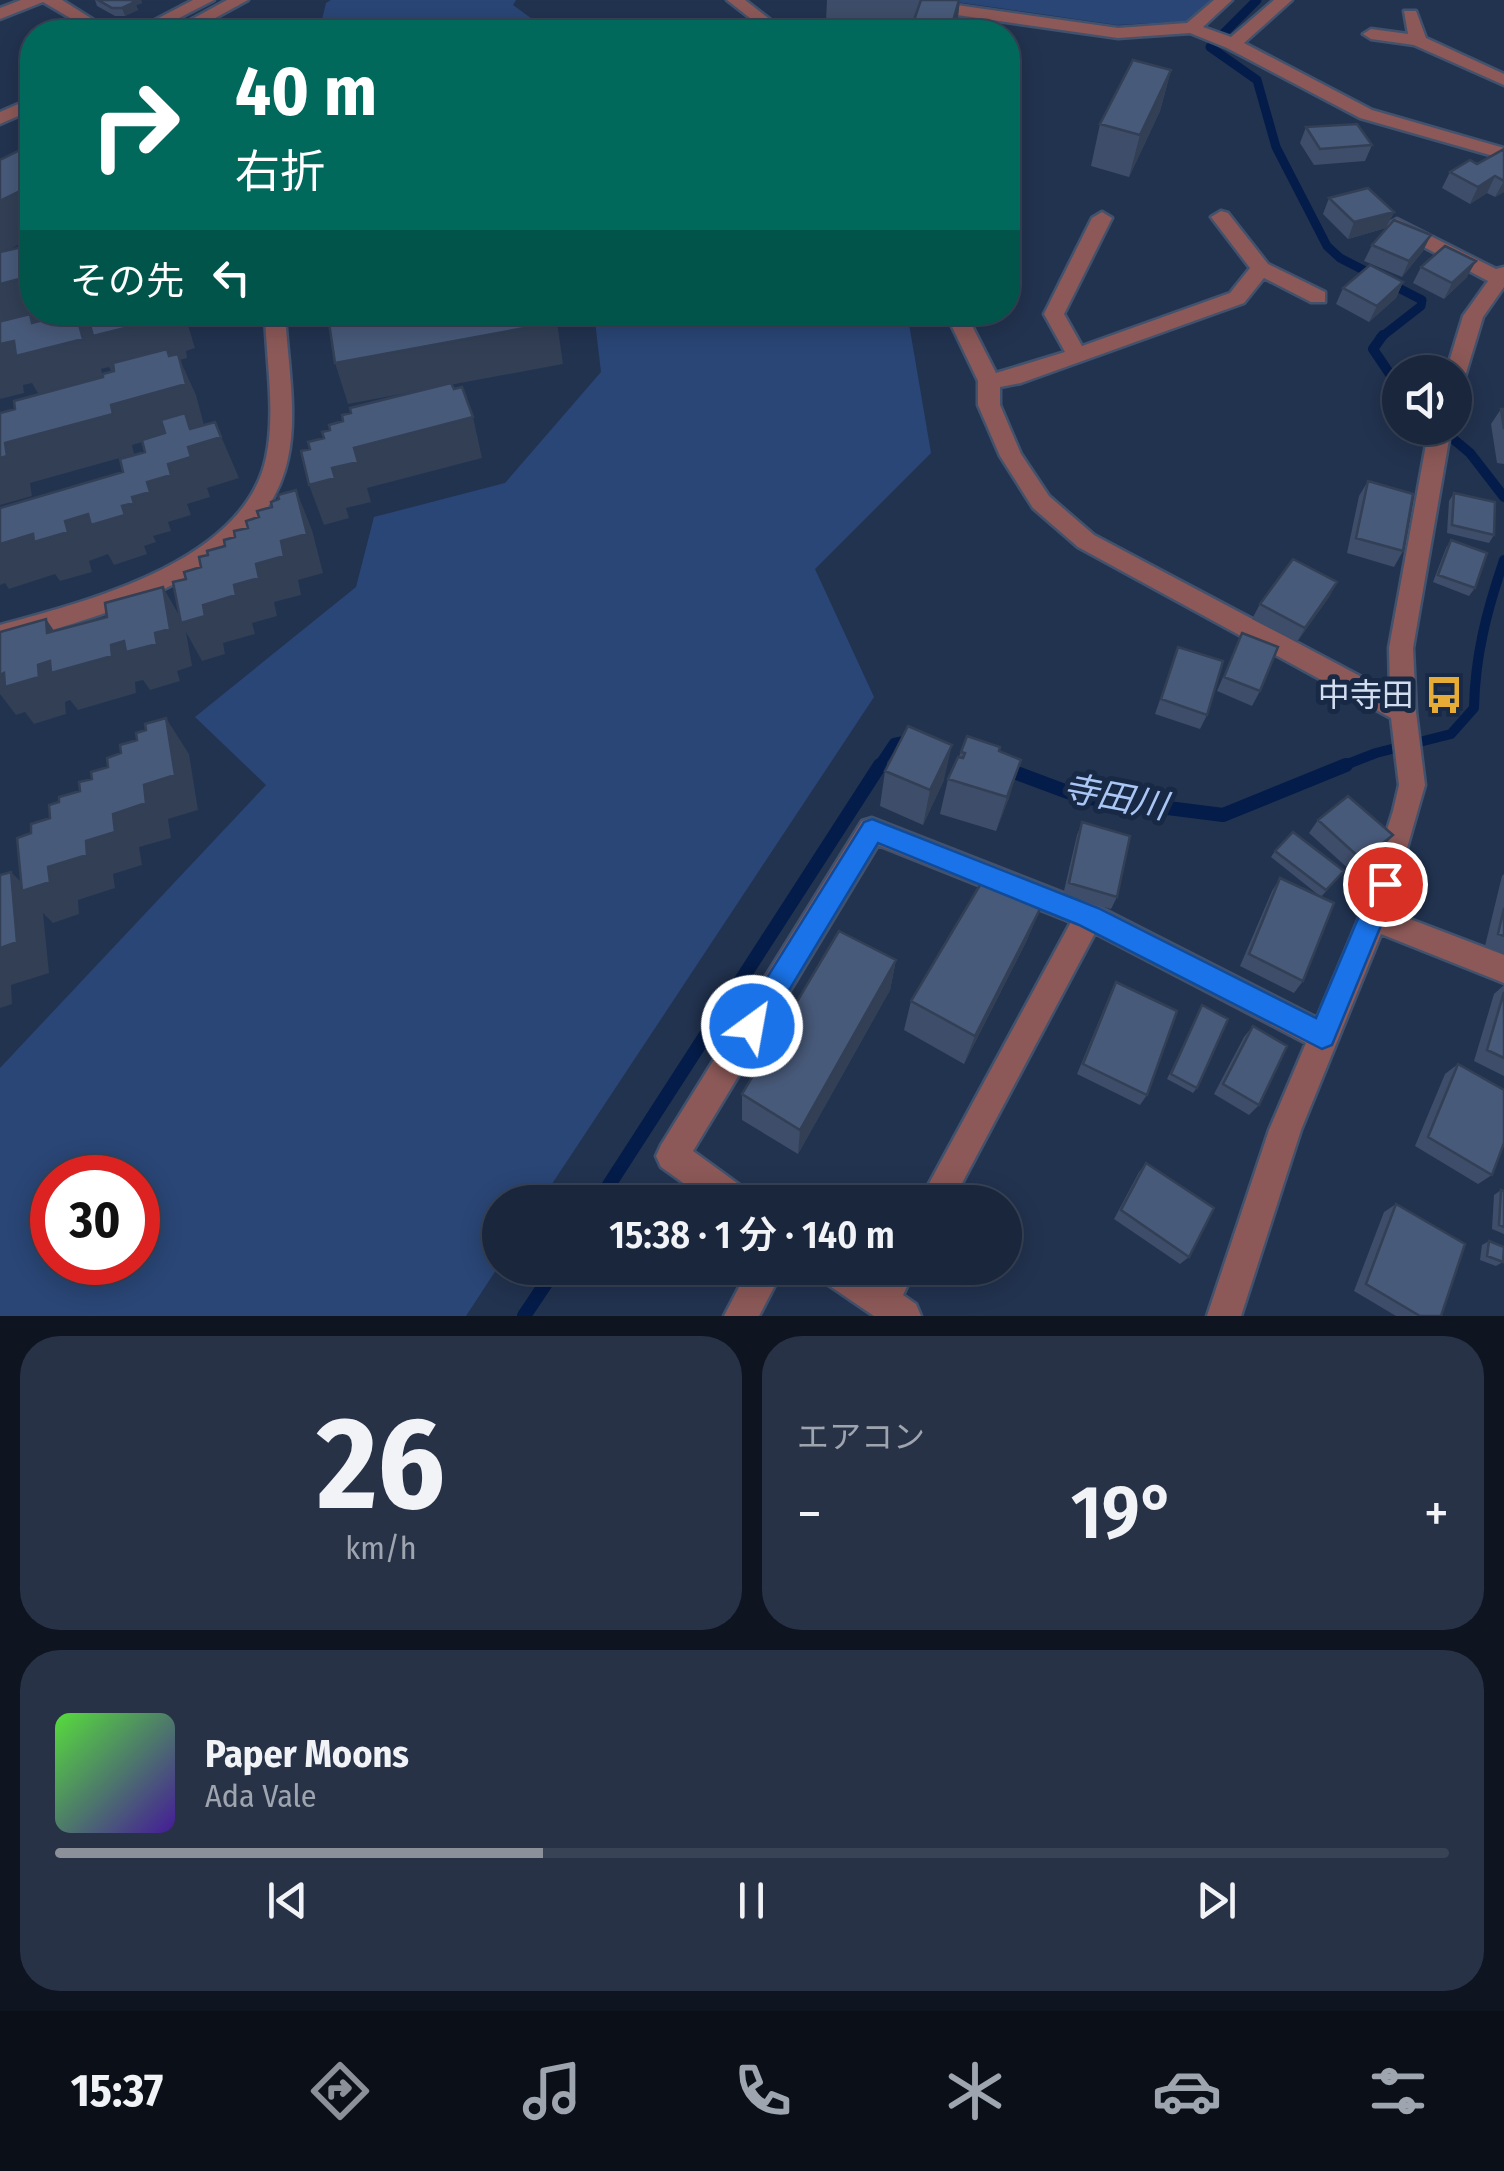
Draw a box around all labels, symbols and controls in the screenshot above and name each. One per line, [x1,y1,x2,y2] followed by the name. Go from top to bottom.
[235,50,377,134] text: 40 m
[70,60,200,190] icon: right
[235,145,325,199] text: 右折
[204,250,259,305] icon: left
[70,258,184,304] text: その先
[1382,355,1472,445] map controls
[1382,355,1472,445] button: sound
[1423,674,1465,716] bus stop icon: 中寺田
[1318,676,1414,714] place label: 中寺田
[1059,766,1174,828] water label: 寺田川
[1343,842,1428,927] pin
[1358,857,1413,912] icon: arrive
[700,974,804,1078] position arrow
[30,1155,160,1285] speed limit sign: 30
[609,1212,895,1258] text: 15:38 · 1 分 · 140 m
[317,1386,445,1542] text: 26
[797,1418,925,1456] text: エアコン
[1071,1468,1175,1558] text: 19°
[797,1481,822,1547] text: −
[1424,1481,1449,1547] text: +
[345,1529,417,1567] text: km/h
[205,1731,409,1777] text: Paper Moons
[205,1777,317,1815] text: Ada Vale
[260,1873,315,1928] icon: previous
[724,1873,779,1928] icon: pause
[1189,1873,1244,1928] icon: next
[305,2056,375,2126] icon: directions
[517,2056,587,2126] icon: music
[728,2056,798,2126] icon: phone
[940,2056,1010,2126] icon: climate
[1152,2056,1222,2126] icon: car
[1363,2056,1433,2126] icon: filters
[71,2064,163,2118] text: 15:37

